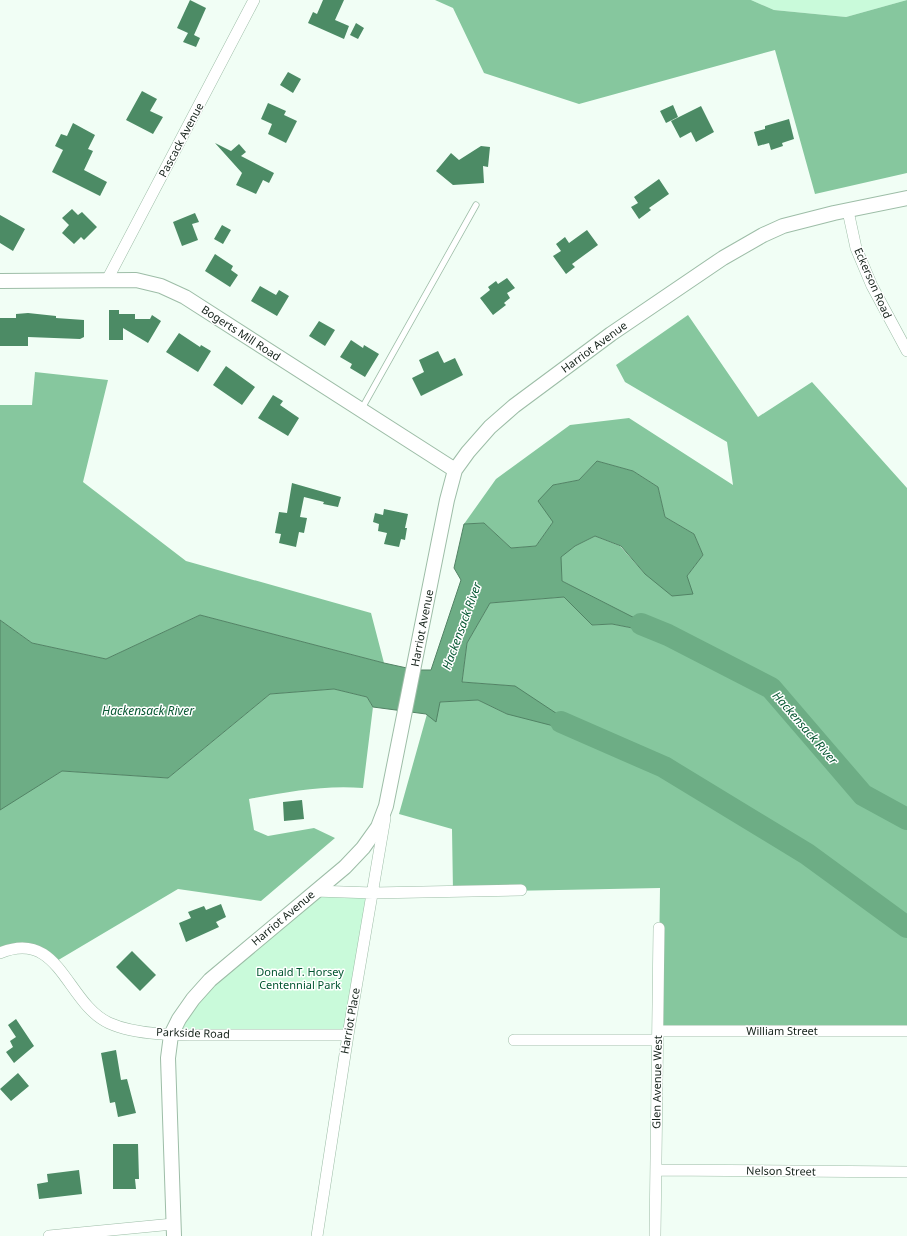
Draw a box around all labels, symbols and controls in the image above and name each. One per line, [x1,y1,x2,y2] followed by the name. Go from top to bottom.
[155,100,206,180] street label: Pascack Avenue
[851,245,896,321] street label: Eckerson Road
[199,301,284,364] street label: Bogerts Mill Road
[558,317,630,376] street label: Harriot Avenue
[438,579,486,672] water label: Hackensack River
[407,588,436,668] street label: Harriot Avenue
[769,687,843,769] water label: Hackensack River
[102,702,195,719] water label: Hackensack River
[248,887,318,949] street label: Harriot Avenue
[256,964,344,992] park label: Donald T. Horsey Centennial Park
[336,987,363,1055] street label: Harriot Place
[746,1023,818,1038] street label: William Street
[156,1024,230,1041] street label: Parkside Road
[648,1035,665,1129] street label: Glen Avenue West
[746,1162,816,1179] street label: Nelson Street

